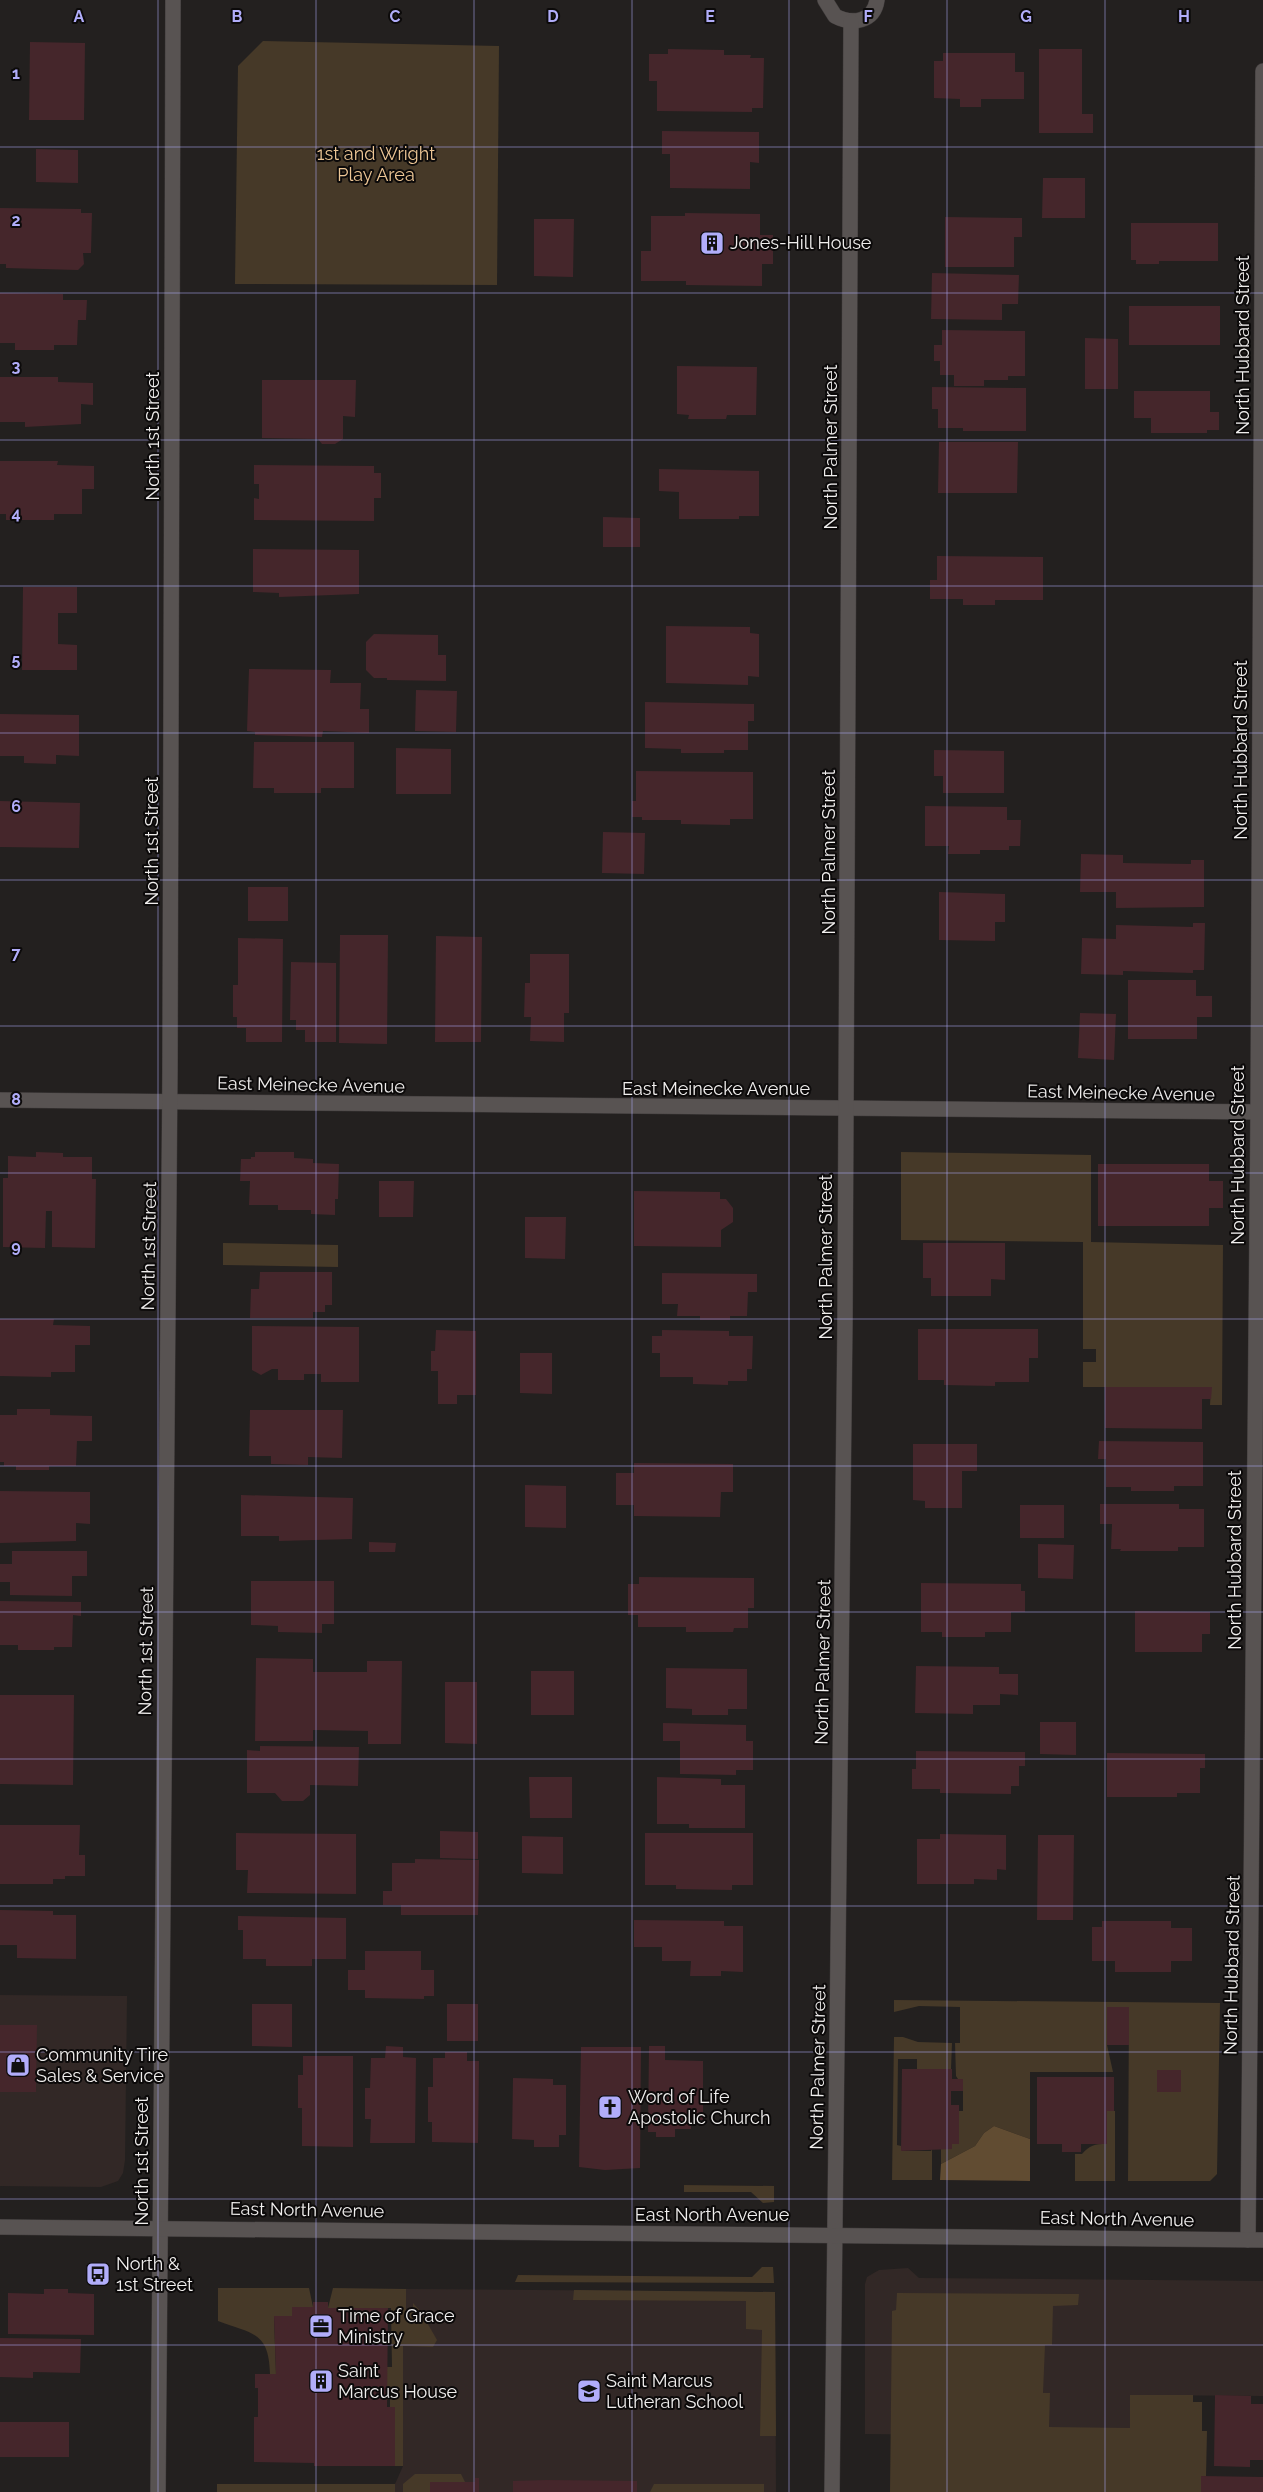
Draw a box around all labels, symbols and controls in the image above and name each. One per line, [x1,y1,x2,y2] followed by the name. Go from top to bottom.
[74,7,85,26] text: A
[232,7,243,26] text: B
[390,7,401,26] text: C
[547,7,559,26] text: D
[705,7,715,26] text: E
[863,7,873,26] text: F
[1020,7,1032,26] text: G
[1178,7,1190,26] text: H
[12,64,20,83] text: 1
[317,143,435,185] park label: 1st and Wright Play Area
[11,211,21,230] text: 2
[699,230,725,256] building icon: Jones-Hill House
[730,232,872,253] place label: Jones-Hill House
[1232,255,1253,435] street label: North Hubbard Street
[12,357,21,376] text: 3
[820,364,841,530] street label: North Palmer Street
[142,372,163,500] street label: North 1st Street
[11,504,21,523] text: 4
[12,650,21,669] text: 5
[1230,660,1251,840] street label: North Hubbard Street
[818,769,839,935] street label: North Palmer Street
[141,777,162,905] street label: North 1st Street
[11,797,21,816] text: 6
[12,944,21,963] text: 7
[1227,1065,1248,1245] street label: North Hubbard Street
[217,1072,406,1097] street label: East Meinecke Avenue
[622,1078,810,1099] street label: East Meinecke Avenue
[1027,1080,1216,1105] street label: East Meinecke Avenue
[11,1090,21,1109] text: 8
[815,1174,836,1340] street label: North Palmer Street
[137,1181,160,1311] street label: North 1st Street
[11,1237,21,1256] text: 9
[1224,1470,1245,1650] street label: North Hubbard Street
[811,1579,834,1745] street label: North Palmer Street
[134,1586,157,1716] street label: North 1st Street
[1219,1875,1244,2055] street label: North Hubbard Street
[806,1984,829,2150] street label: North Palmer Street
[36,2044,169,2086] place label: Community Tire Sales & Service
[5,2052,31,2078] shop icon: Community Tire Sales & Service
[628,2086,771,2128] place label: Word of Life Apostolic Church
[597,2094,623,2120] church icon: Word of Life Apostolic Church
[131,2097,152,2225] street label: North 1st Street
[230,2198,385,2221] street label: East North Avenue
[635,2204,790,2225] street label: East North Avenue
[1040,2207,1195,2230] street label: East North Avenue
[116,2253,193,2295] place label: North & 1st Street
[85,2261,111,2287] bus stop icon: North & 1st Street
[338,2305,455,2347] place label: Time of Grace Ministry
[308,2313,334,2339] office icon: Time of Grace Ministry
[338,2360,458,2402] place label: Saint Marcus House
[308,2368,334,2394] building icon: Saint Marcus House
[606,2370,743,2412] place label: Saint Marcus Lutheran School
[576,2378,602,2404] school or university icon: Saint Marcus Lutheran School

